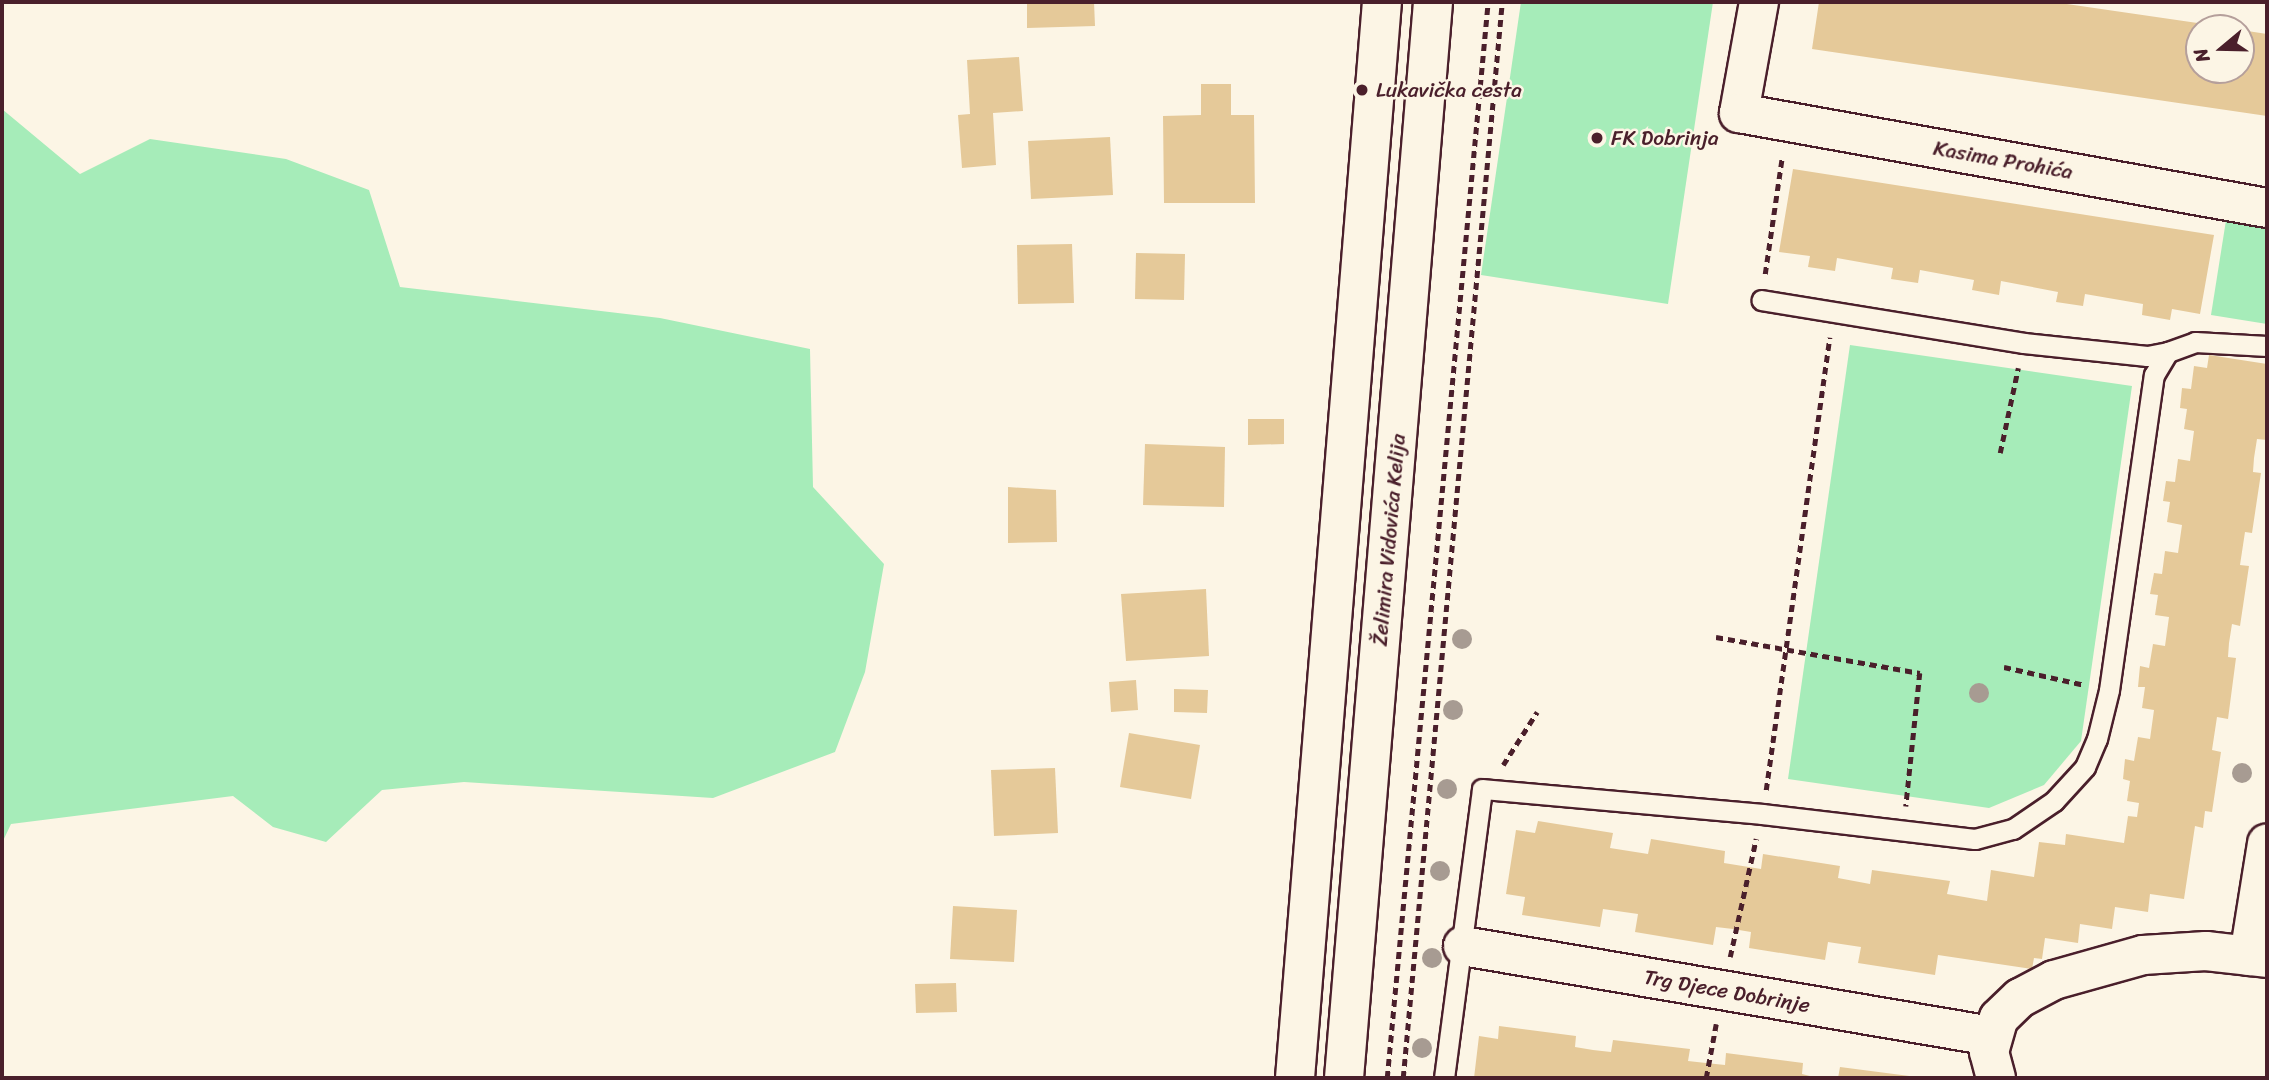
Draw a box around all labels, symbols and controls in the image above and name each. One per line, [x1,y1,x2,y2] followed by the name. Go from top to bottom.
[2185,14,2255,84] north arrow
[2184,44,2219,67] text: N
[1376,77,1522,103] place label: Lukavička cesta
[1354,82,1370,98] marker: Lukavička cesta
[1611,125,1719,151] place label: FK Dobrinja
[1589,130,1605,146] marker: FK Dobrinja
[1932,135,2074,185] street label: Kasima Prohića
[1367,432,1411,648] street label: Želimira Vidovića Kelija
[1642,964,1812,1018] street label: Trg Djece Dobrinje

